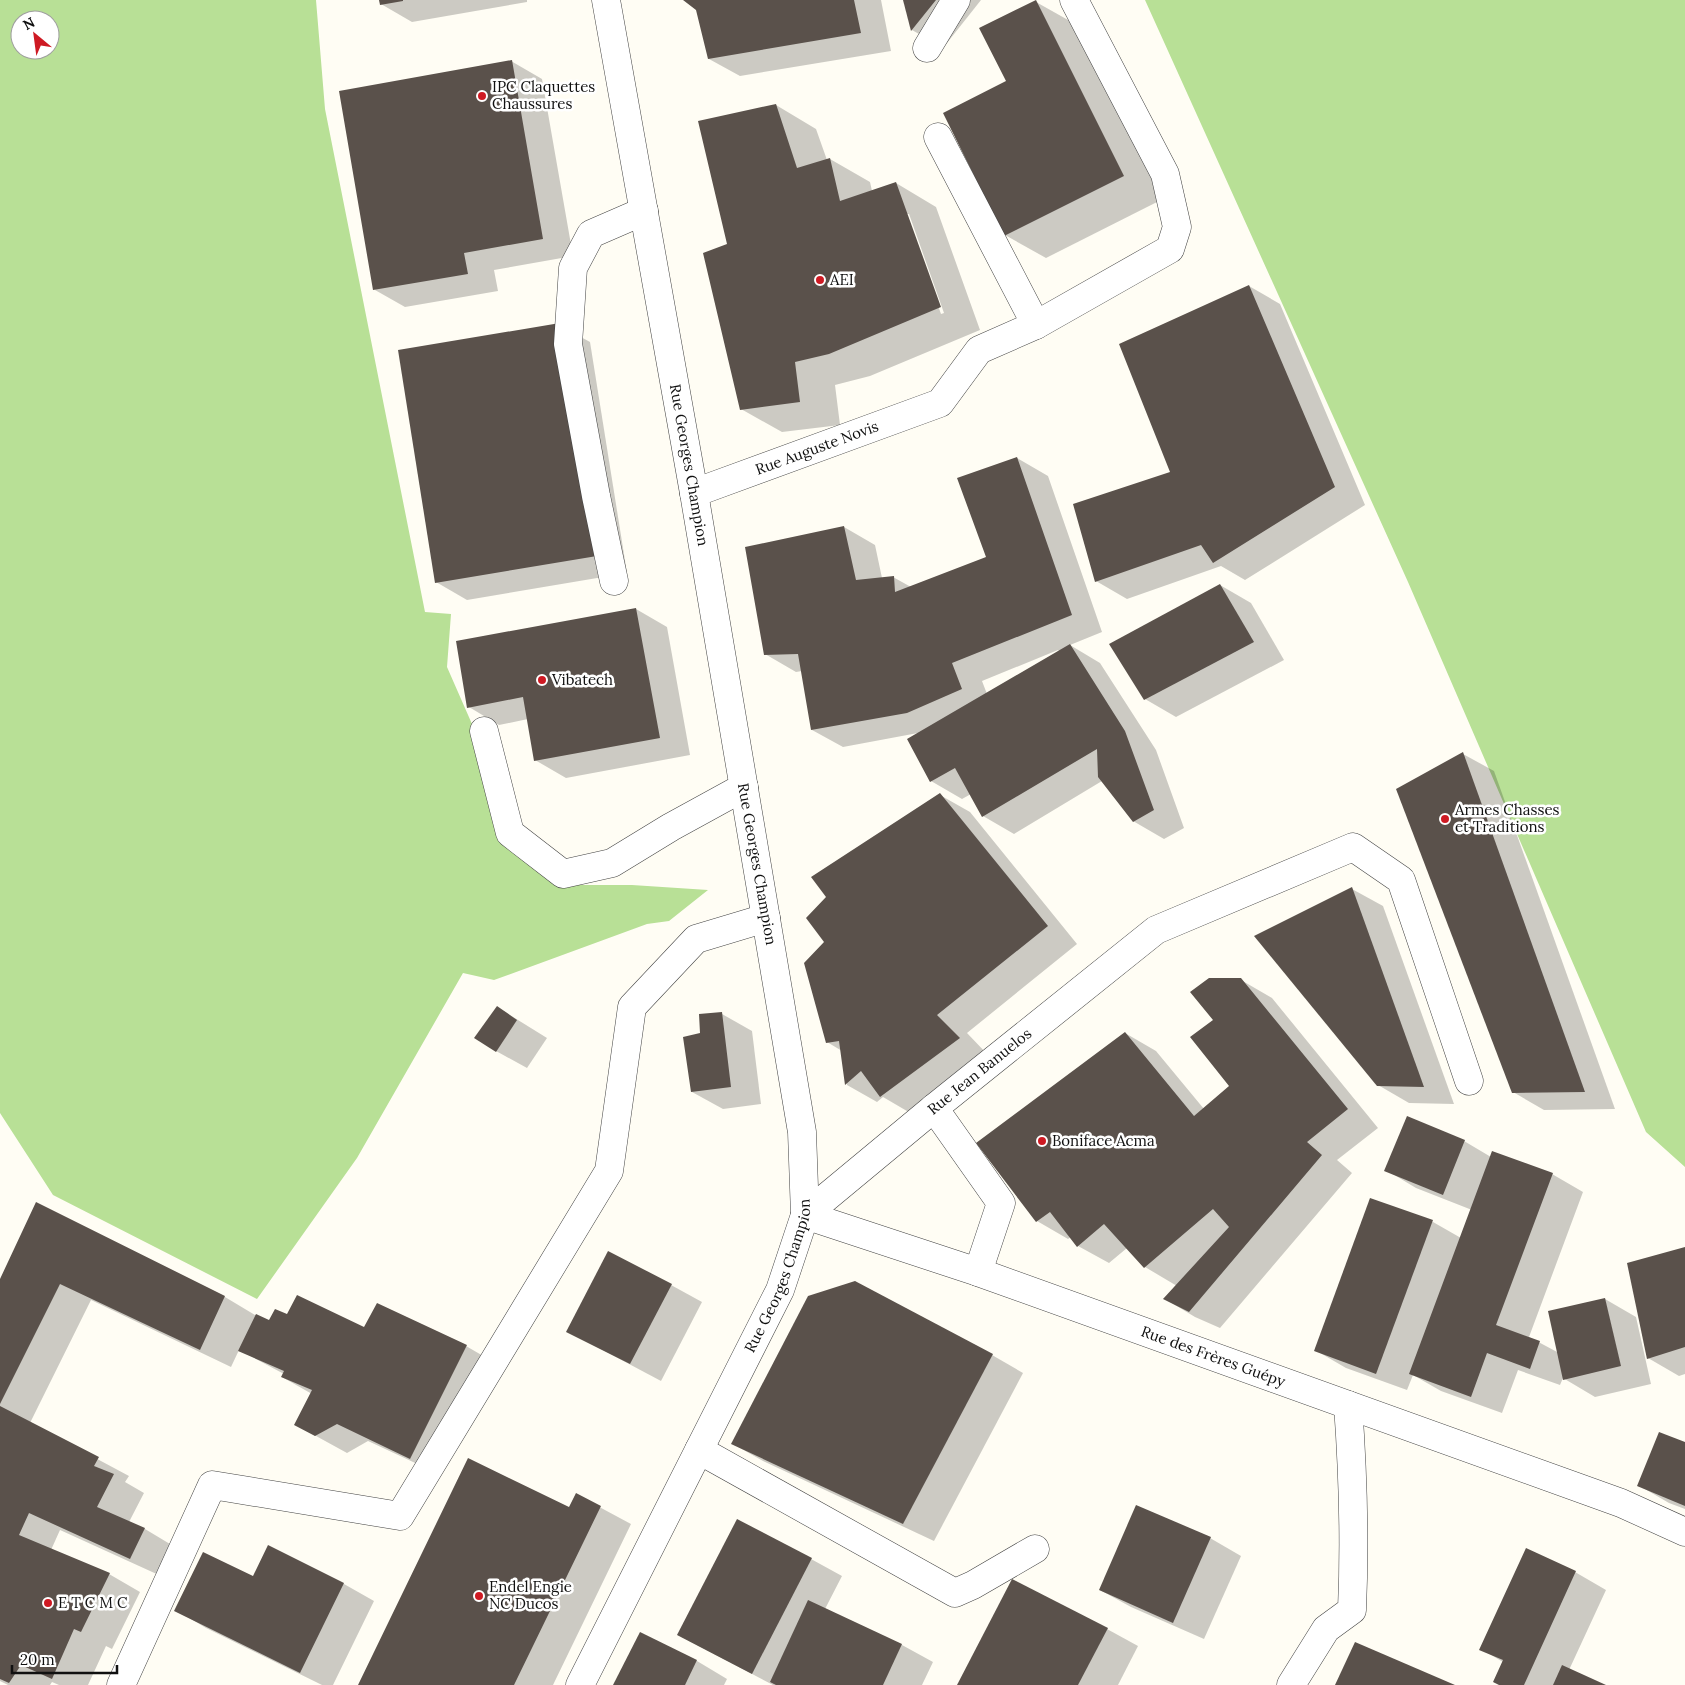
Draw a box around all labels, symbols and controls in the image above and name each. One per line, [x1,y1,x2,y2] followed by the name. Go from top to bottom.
[10,10,60,60] north arrow
[20,13,38,34] text: N
[492,77,595,113] place label: IPC Claquettes Chaussures
[476,90,488,102] marker: IPC Claquettes Chaussures
[829,270,854,289] place label: AEI
[814,274,826,286] marker: AEI
[666,382,713,547] street label: Rue Georges Champion
[753,416,881,479] street label: Rue Auguste Novis
[551,670,613,689] place label: Vibatech
[536,674,548,686] marker: Vibatech
[734,781,781,946] street label: Rue Georges Champion
[1454,800,1560,836] place label: Armes Chasses et Traditions
[1439,813,1451,825] marker: Armes Chasses et Traditions
[923,1024,1035,1118] street label: Rue Jean Banuelos
[1052,1131,1155,1150] place label: Boniface Acma
[1036,1135,1048,1147] marker: Boniface Acma
[740,1198,814,1355] street label: Rue Georges Champion
[1139,1321,1288,1391] street label: Rue des Frères Guépy
[489,1577,572,1613] place label: Endel Engie NC Ducos
[473,1590,485,1602] marker: Endel Engie NC Ducos
[58,1593,128,1612] place label: E T C M C
[42,1597,54,1609] marker: E T C M C
[12,1642,118,1674] scale bar
[20,1650,55,1669] text: 20 m

